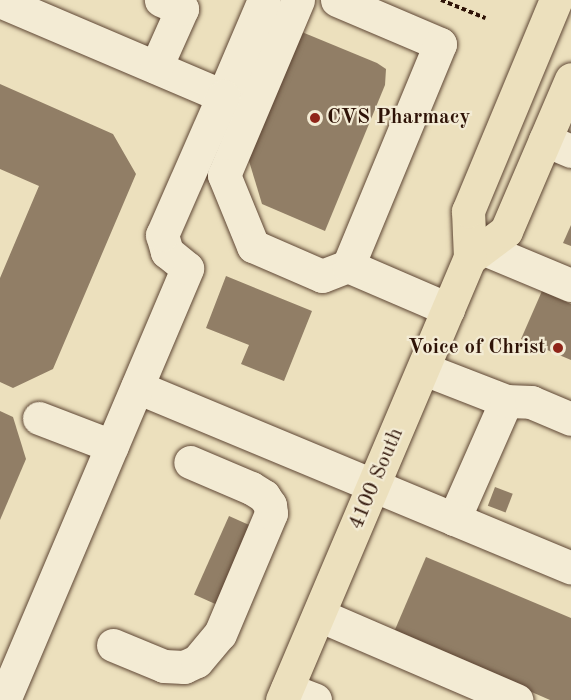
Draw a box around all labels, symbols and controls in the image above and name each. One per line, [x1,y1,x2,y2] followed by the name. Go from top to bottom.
[327,105,471,131] place label: CVS Pharmacy
[308,111,322,125] marker: CVS Pharmacy
[408,335,546,361] place label: Voice of Christ
[551,341,565,355] marker: Voice of Christ
[344,424,410,534] street label: 4100 South

